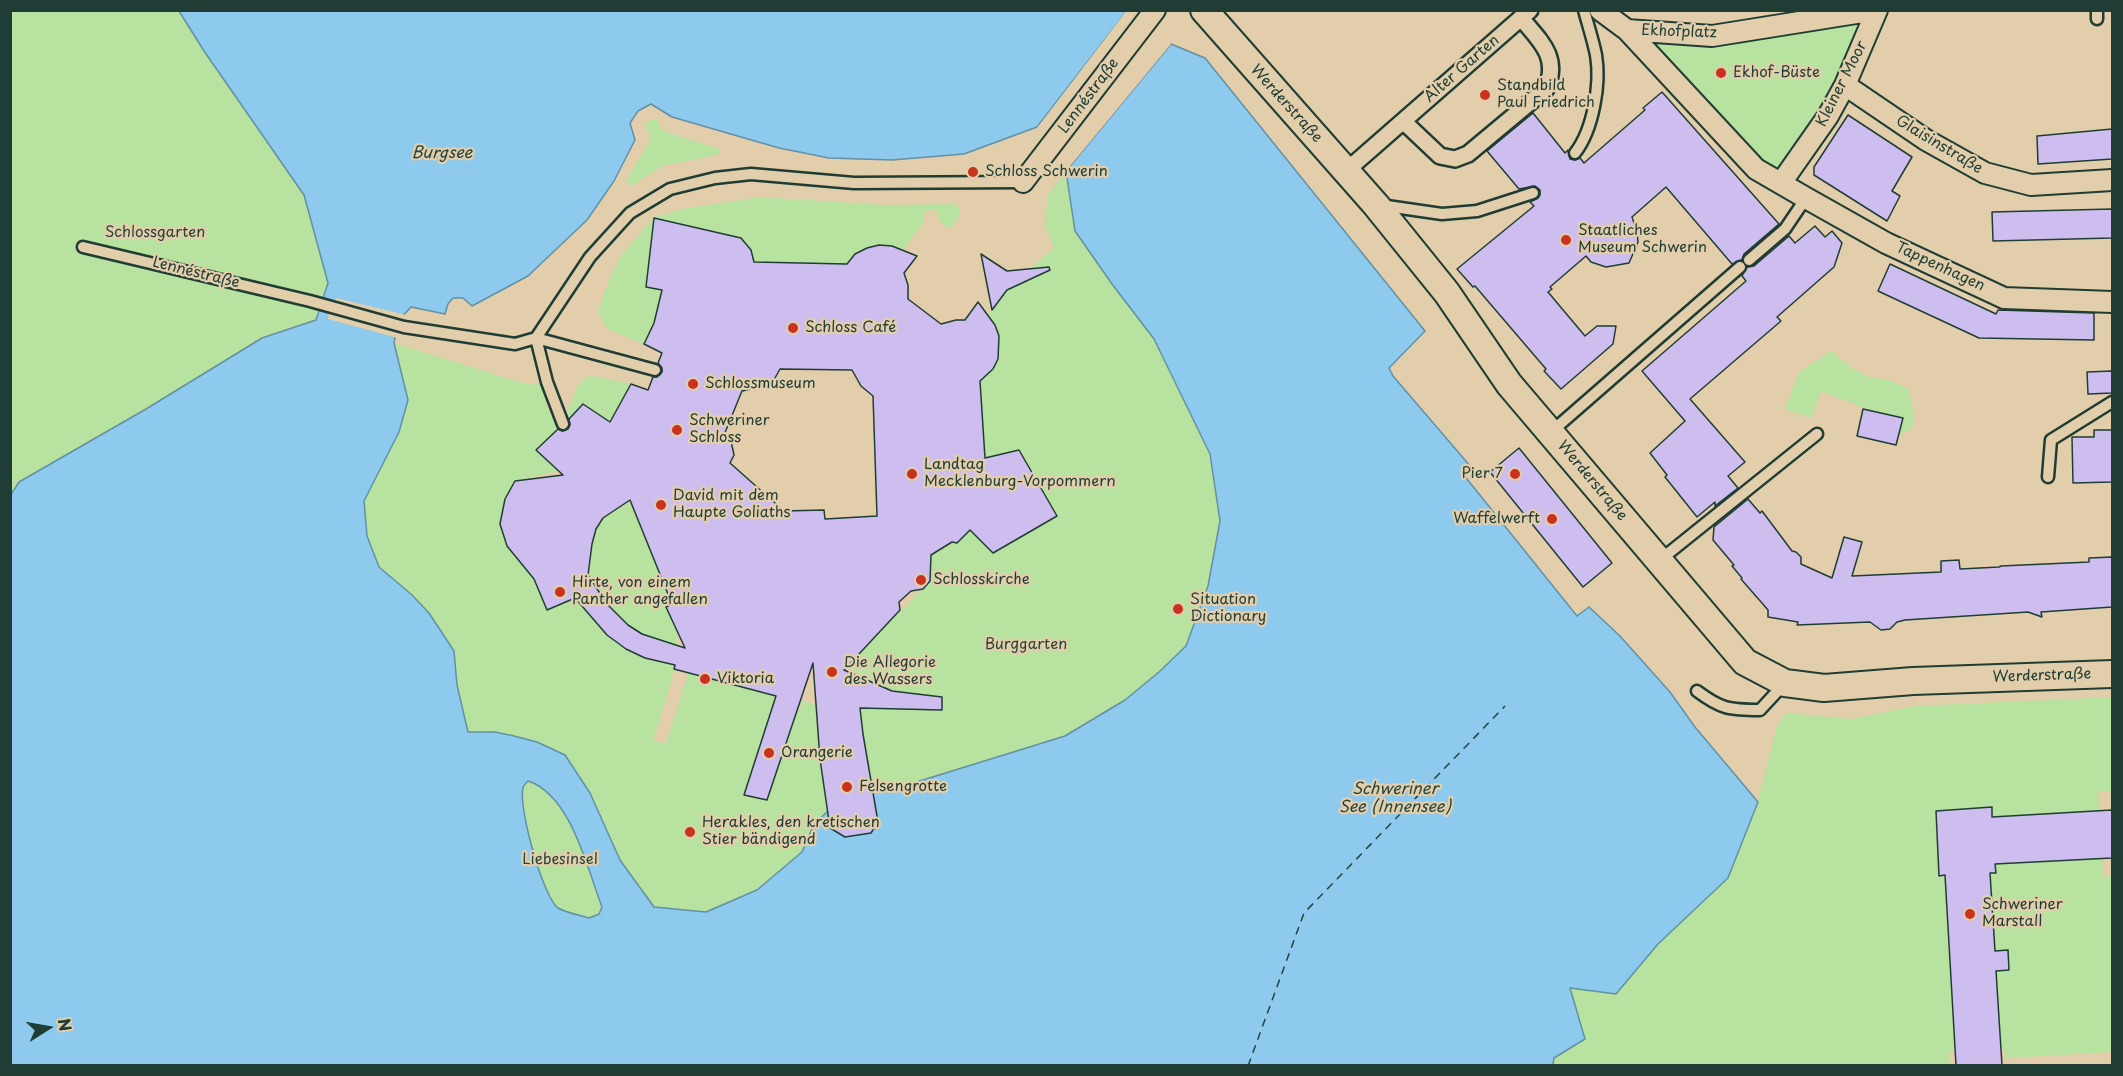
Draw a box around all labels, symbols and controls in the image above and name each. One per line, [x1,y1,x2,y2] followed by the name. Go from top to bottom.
[1641,22,1717,42] street label: Ekhofplatz
[1421,32,1503,106] street label: Alter Garten
[1813,38,1871,130] street label: Kleiner Moor
[1055,55,1123,137] street label: Lennéstraße
[1246,61,1326,147] street label: Werderstraße
[1733,64,1820,82] place label: Ekhof-Büste
[1714,66,1728,80] marker: Ekhof-Büste
[1497,77,1595,112] place label: Standbild Paul Friedrich
[1478,88,1492,102] marker: Standbild Paul Friedrich
[1892,112,1986,178] street label: Glaisinstraße
[411,144,473,164] water label: Burgsee
[985,163,1108,181] place label: Schloss Schwerin
[966,165,980,179] marker: Schloss Schwerin
[1578,222,1707,257] place label: Staatliches Museum Schwerin
[105,224,205,242] park label: Schlossgarten
[1559,233,1573,247] marker: Staatliches Museum Schwerin
[1893,239,1987,295] street label: Tappenhagen
[151,253,241,293] street label: Lennéstraße
[805,319,896,337] place label: Schloss Café
[786,321,800,335] marker: Schloss Café
[705,375,816,393] place label: Schlossmuseum
[686,377,700,391] marker: Schlossmuseum
[689,412,770,447] place label: Schweriner Schloss
[670,423,684,437] marker: Schweriner Schloss
[1553,437,1631,525] street label: Werderstraße
[924,456,1116,491] place label: Landtag Mecklenburg-Vorpommern
[1461,465,1503,483] place label: Pier 7
[905,467,919,481] marker: Landtag Mecklenburg-Vorpommern
[1508,467,1522,481] marker: Pier 7
[673,487,790,522] place label: David mit dem Haupte Goliaths
[654,498,668,512] marker: David mit dem Haupte Goliaths
[1453,510,1540,528] place label: Waffelwerft
[1545,512,1559,526] marker: Waffelwerft
[933,571,1030,589] place label: Schlosskirche
[914,573,928,587] marker: Schlosskirche
[572,574,708,609] place label: Hirte, von einem Panther angefallen
[553,585,567,599] marker: Hirte, von einem Panther angefallen
[1190,591,1266,626] place label: Situation Dictionary
[1171,602,1185,616] marker: Situation Dictionary
[985,636,1067,654] park label: Burggarten
[844,654,936,689] place label: Die Allegorie des Wassers
[825,665,839,679] marker: Die Allegorie des Wassers
[1992,665,2092,687] street label: Werderstraße
[717,670,774,688] place label: Viktoria
[698,672,712,686] marker: Viktoria
[781,744,853,762] place label: Orangerie
[762,746,776,760] marker: Orangerie
[859,778,947,796] place label: Felsengrotte
[840,780,854,794] marker: Felsengrotte
[1339,780,1451,818] water label: Schweriner See (Innensee)
[702,814,880,849] place label: Herakles, den kretischen Stier bändigend
[683,825,697,839] marker: Herakles, den kretischen Stier bändigend
[522,851,598,869] park label: Liebesinsel
[1982,896,2063,931] place label: Schweriner Marstall
[1963,907,1977,921] marker: Schweriner Marstall
[18,998,78,1058] north arrow
[53,1016,79,1033] text: N

